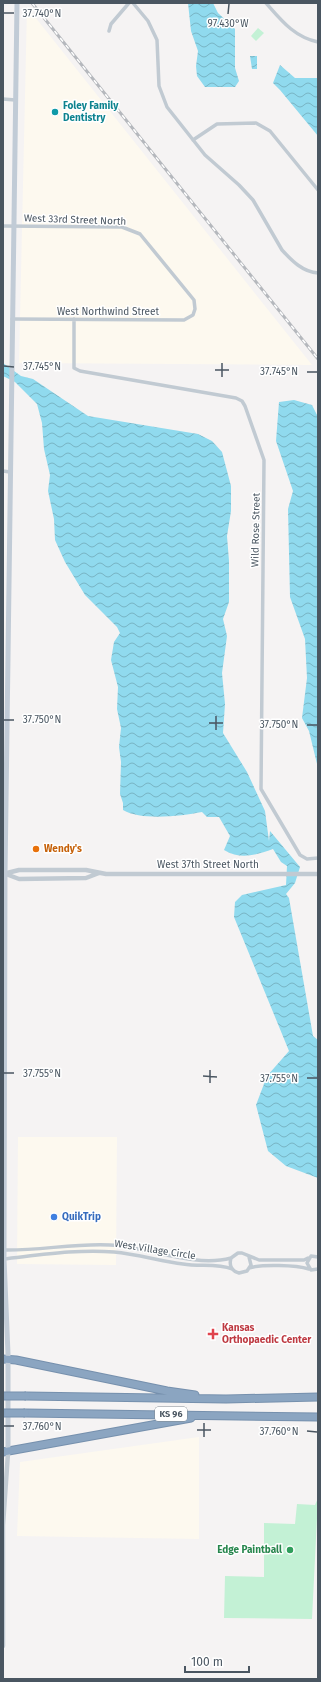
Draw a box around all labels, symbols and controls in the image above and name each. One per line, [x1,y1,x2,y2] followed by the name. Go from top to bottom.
[23,8,61,20] text: 37.740°N
[208,18,249,30] text: 97.430°W
[63,100,119,124] place label: Foley Family Dentistry
[50,107,60,117] marker: Foley Family Dentistry
[24,212,126,228] street label: West 33rd Street North
[57,306,159,318] street label: West Northwind Street
[23,361,61,373] text: 37.745°N
[260,366,298,378] text: 37.745°N
[249,492,263,567] street label: Wild Rose Street
[23,714,61,726] text: 37.750°N
[260,719,298,731] text: 37.750°N
[44,843,82,855] place label: Wendy's
[31,844,41,854] marker: Wendy's
[157,859,259,871] street label: West 37th Street North
[23,1068,61,1080] text: 37.755°N
[260,1073,298,1085] text: 37.755°N
[62,1211,101,1223] place label: QuikTrip
[49,1212,59,1222] marker: QuikTrip
[113,1238,197,1262] street label: West Village Circle
[222,1322,312,1346] place label: Kansas Orthopaedic Center
[207,1328,219,1340] marker: Kansas Orthopaedic Center
[155,1407,187,1421] road number: KS 96
[23,1421,61,1433] text: 37.760°N
[260,1426,298,1438] text: 37.760°N
[217,1544,282,1556] place label: Edge Paintball
[285,1545,295,1555] marker: Edge Paintball
[185,1648,249,1674] scale bar
[191,1655,223,1669] text: 100 m

